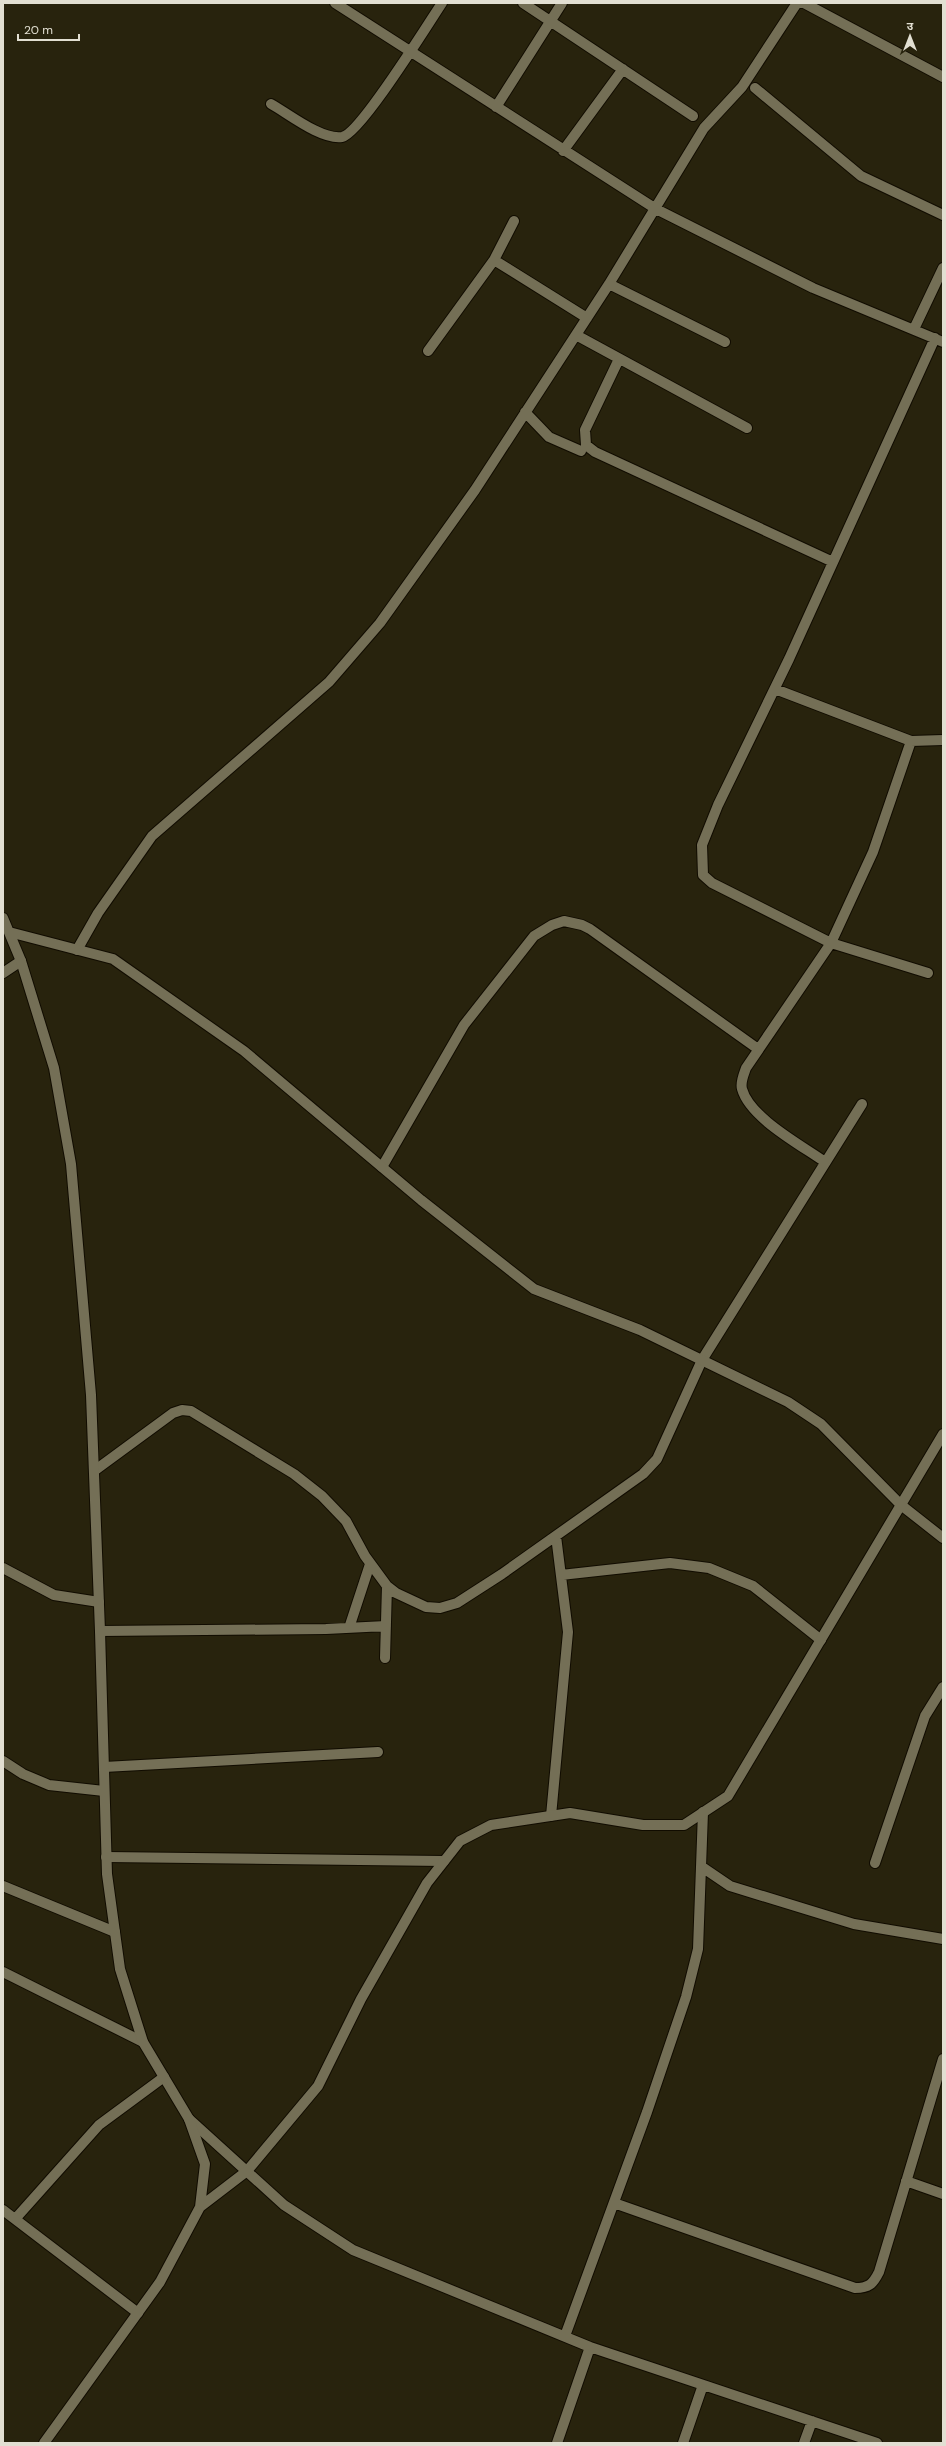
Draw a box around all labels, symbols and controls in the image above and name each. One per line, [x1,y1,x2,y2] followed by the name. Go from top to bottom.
[18,16,79,42] scale bar
[890,16,930,56] north arrow
[907,19,914,33] text: उ
[24,22,53,38] text: 20 m

